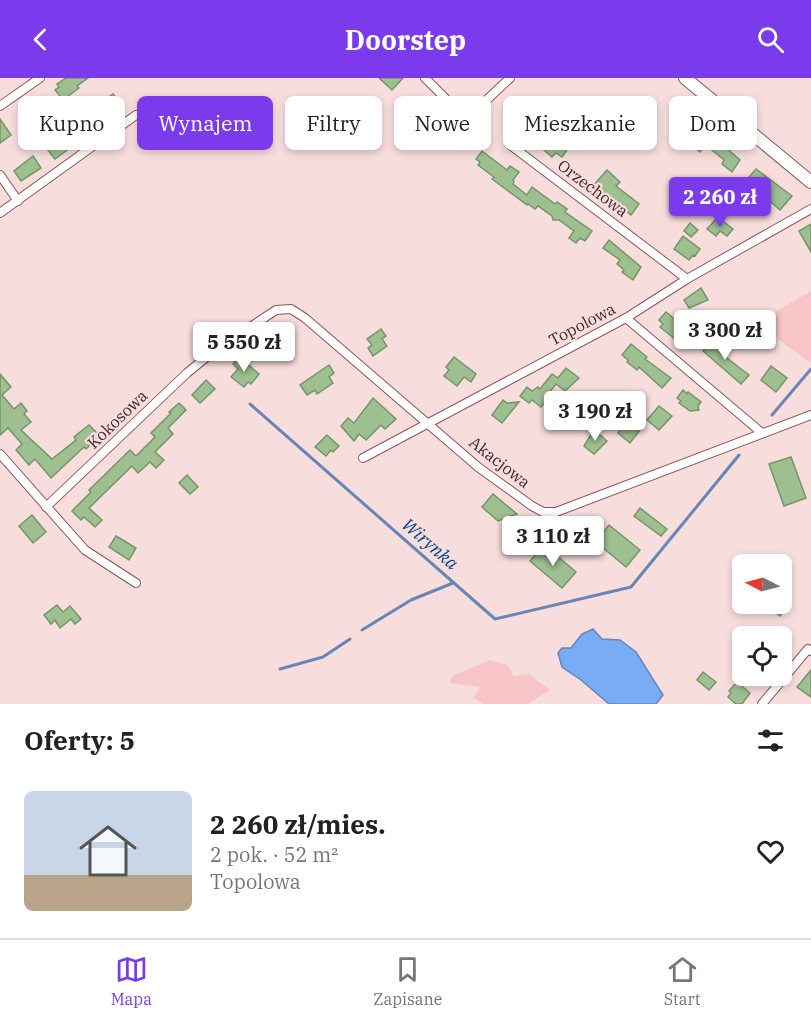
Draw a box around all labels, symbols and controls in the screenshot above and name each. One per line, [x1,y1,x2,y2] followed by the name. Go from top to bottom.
[345,22,466,57] text: Doorstep
[24,23,57,56] icon: back
[754,23,787,56] icon: search
[18,96,125,150] chip: Kupno
[137,96,273,150] chip: Wynajem
[285,96,382,150] chip: Filtry
[394,96,491,150] chip: Nowe
[503,96,657,150] chip: Mieszkanie
[669,96,757,150] chip: Dom
[554,155,632,221] street label: Orzechowa
[658,177,782,228] pin: 2 260 zł
[683,183,757,210] text: 2 260 zł
[545,298,619,350] street label: Topolowa
[663,310,787,361] pin: 3 300 zł
[688,316,762,343] text: 3 300 zł
[182,322,306,373] pin: 5 550 zł
[207,328,281,355] text: 5 550 zł
[83,385,151,453] street label: Kokosowa
[533,391,657,442] pin: 3 190 zł
[558,397,632,424] text: 3 190 zł
[465,432,535,492] street label: Akacjowa
[397,513,464,575] water label: Wirynka
[491,516,615,567] pin: 3 110 zł
[516,522,590,549] text: 3 110 zł
[732,554,792,614] north arrow
[732,554,792,686] map controls
[732,626,792,686] button: locate
[24,723,135,757] text: Oferty: 5
[754,724,787,757] icon: filters
[210,807,386,841] text: 2 260 zł/mies.
[72,815,144,887] icon: home
[754,835,787,868] icon: heart
[210,841,338,868] text: 2 pok. · 52 m²
[210,868,301,895] text: Topolowa
[111,953,152,1009] tab: Mapa
[373,953,442,1009] tab: Zapisane
[664,953,700,1009] tab: Start

